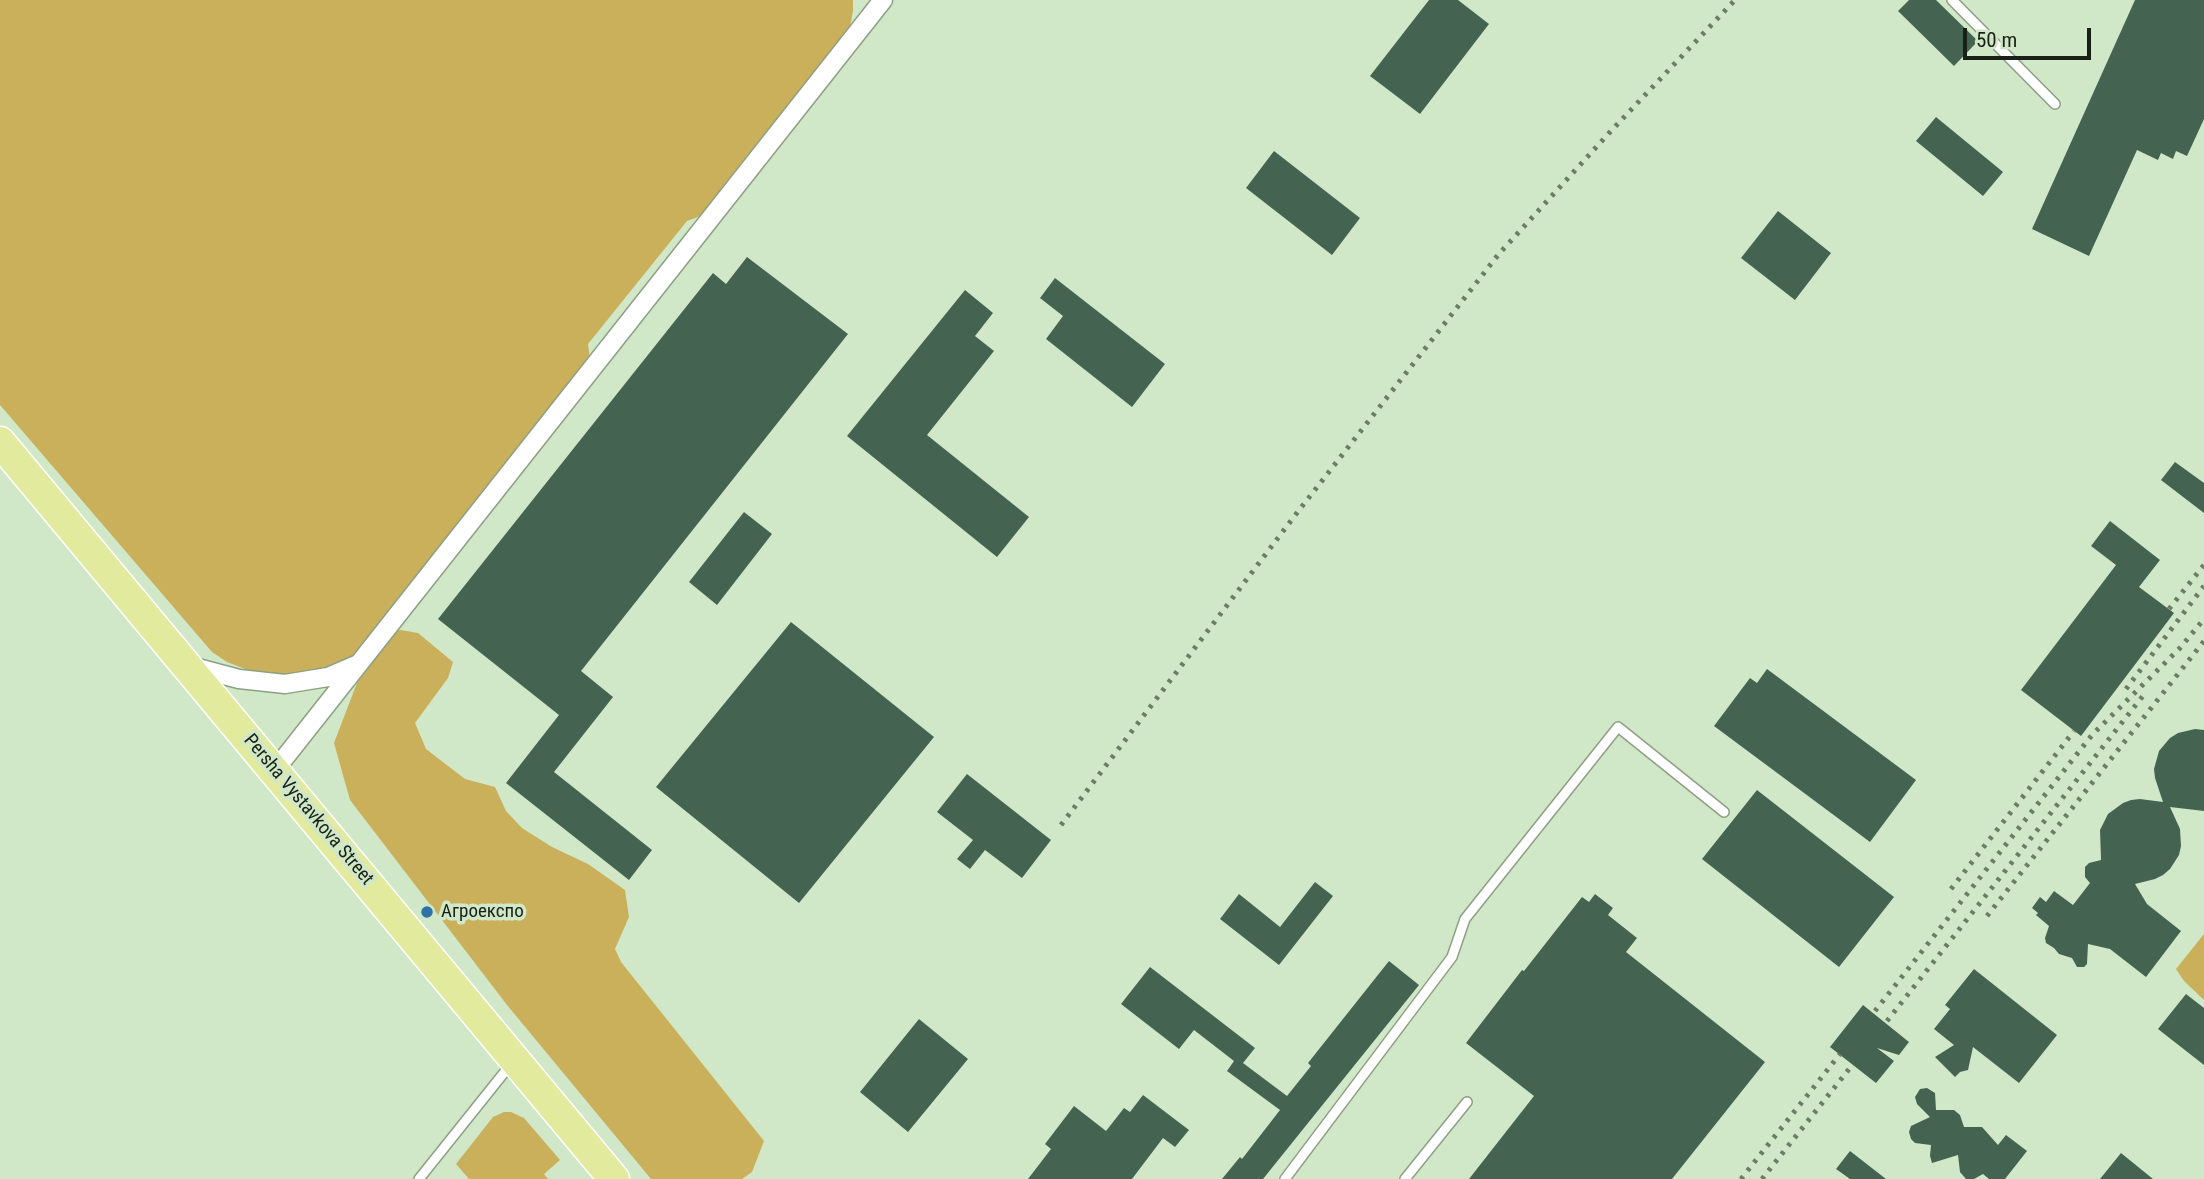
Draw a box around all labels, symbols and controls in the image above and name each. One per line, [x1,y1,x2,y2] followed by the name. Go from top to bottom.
[1966,14,2094,58] scale bar
[1976,28,2017,52] text: 50 m
[238,730,378,890] street label: Persha Vystavkova Street
[441,901,524,923] place label: Агроекспо
[419,904,435,920] marker: Агроекспо

